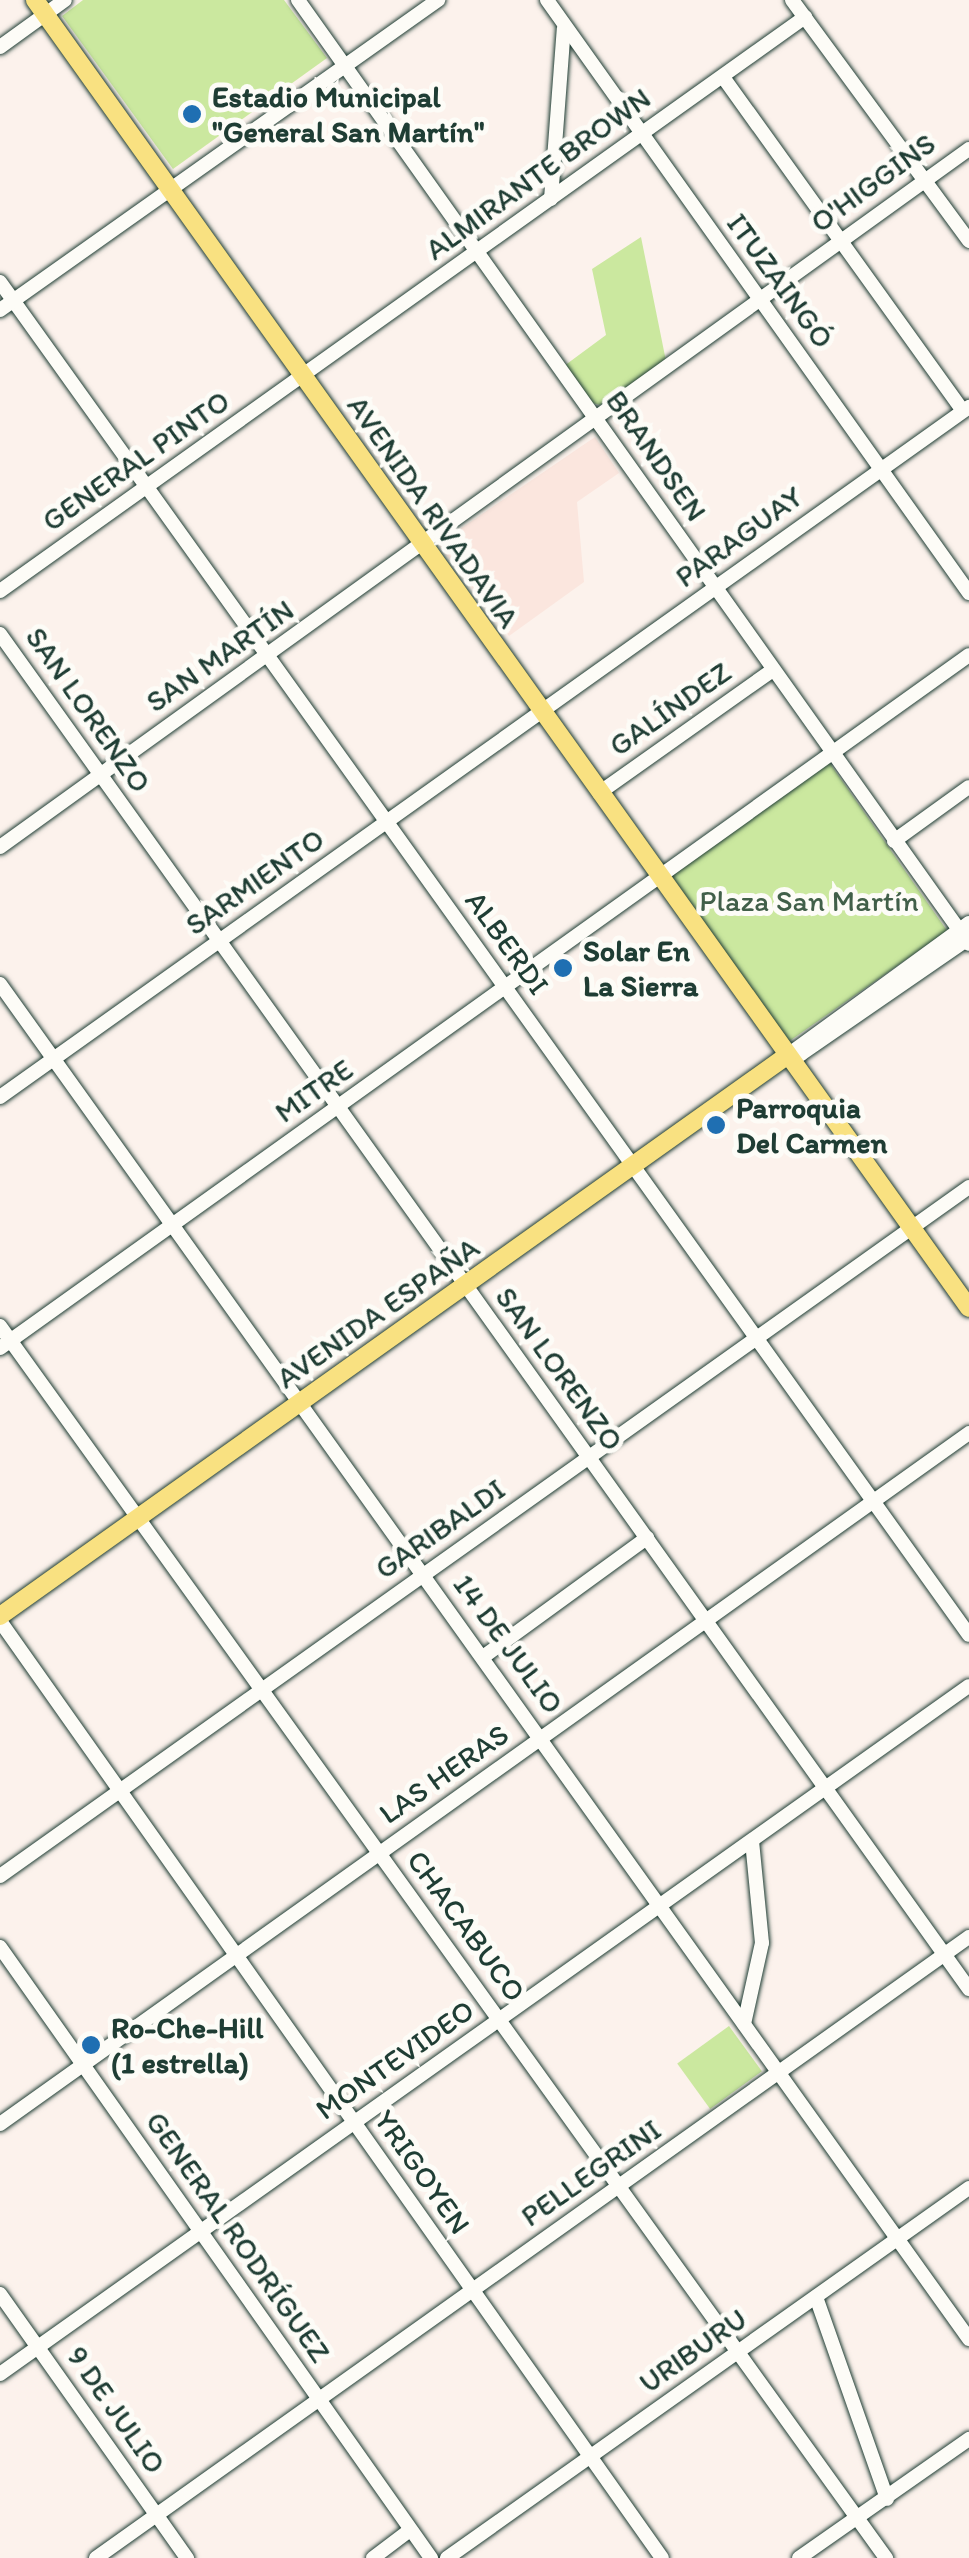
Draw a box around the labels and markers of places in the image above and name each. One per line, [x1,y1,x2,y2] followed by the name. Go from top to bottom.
[212,79,485,150] place label: Estadio Municipal "General San Martín"
[181,103,203,125] marker: Estadio Municipal "General San Martín"
[583,933,698,1004] place label: Solar En La Sierra
[552,957,574,979] marker: Solar En La Sierra
[736,1090,888,1160] place label: Parroquia Del Carmen
[705,1114,727,1136] marker: Parroquia Del Carmen
[111,2010,263,2080] place label: Ro-Che-Hill (1 estrella)
[80,2034,102,2056] marker: Ro-Che-Hill (1 estrella)

